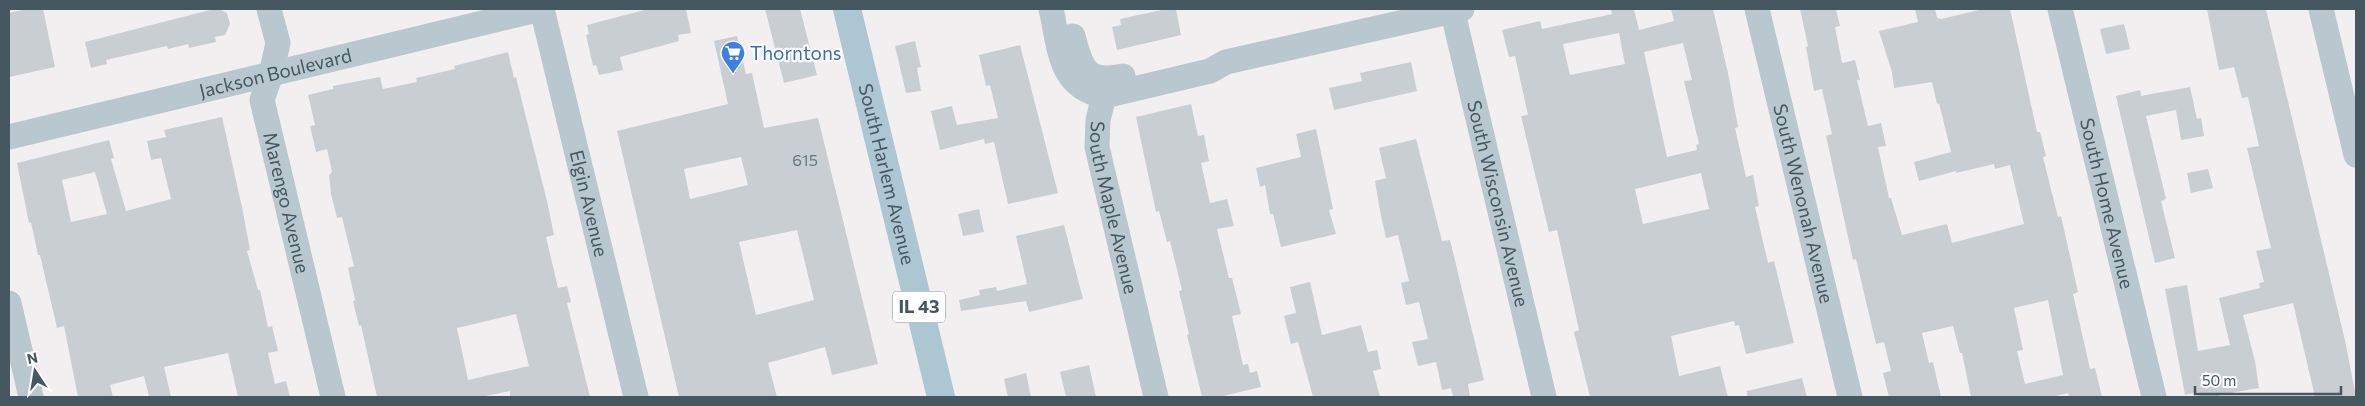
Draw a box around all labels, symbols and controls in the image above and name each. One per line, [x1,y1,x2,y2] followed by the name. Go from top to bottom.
[720,40,746,74] supermarket icon: Thorntons
[750,41,841,64] place label: Thorntons
[197,43,354,102] street label: Jackson Boulevard
[854,81,921,267] street label: South Harlem Avenue
[1463,98,1534,309] street label: South Wisconsin Avenue
[1769,101,1839,306] street label: South Wenonah Avenue
[2076,116,2139,291] street label: South Home Avenue
[1085,121,1143,296] street label: South Maple Avenue
[259,130,315,276] street label: Marengo Avenue
[566,147,614,259] street label: Elgin Avenue
[792,150,818,169] house number: 615
[893,292,945,322] road number: IL 43
[10,346,60,396] north arrow
[25,348,39,367] text: N
[2195,364,2341,396] scale bar
[2202,371,2236,389] text: 50 m

